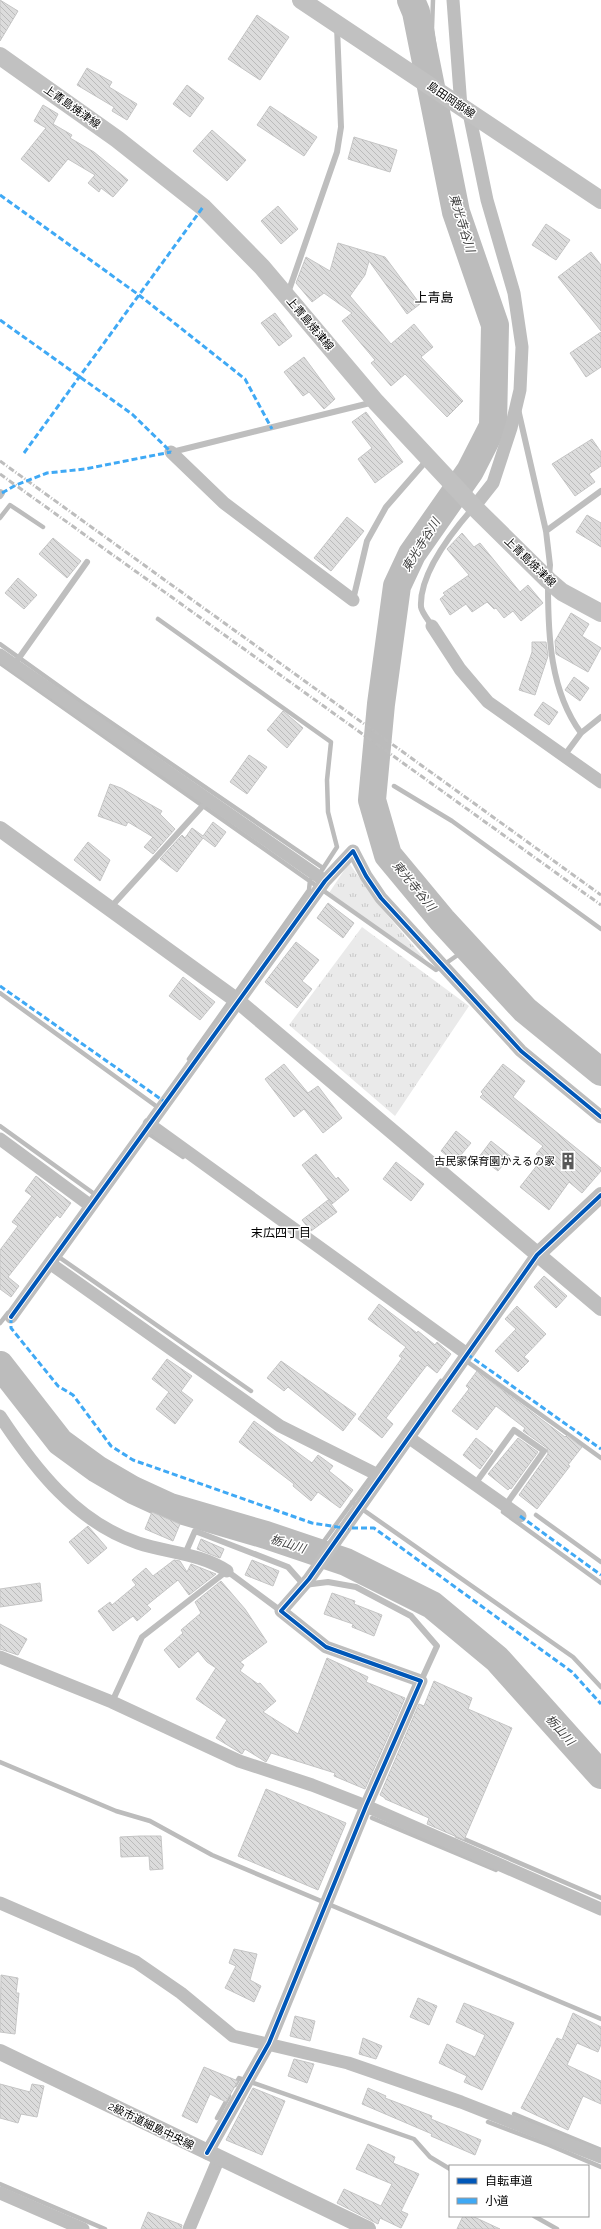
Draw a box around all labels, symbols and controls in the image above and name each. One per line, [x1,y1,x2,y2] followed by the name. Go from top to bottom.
[425,79,477,121] street label: 島田岡部線
[41,83,103,131] street label: 上青島焼津線
[447,192,478,256] water label: 東光寺谷川
[414,290,454,305] district label: 上青島
[284,295,336,353] street label: 上青島焼津線
[399,514,444,574] water label: 東光寺谷川
[502,534,558,590] street label: 上青島焼津線
[390,858,440,915] water label: 東光寺谷川
[558,1151,578,1171] building icon: 古民家保育園かえるの家
[434,1155,555,1168] place label: 古民家保育園かえるの家
[251,1226,311,1240] district label: 末広四丁目
[269,1532,309,1557] water label: 栃山川
[543,1712,579,1750] water label: 栃山川
[106,2100,196,2152] street label: 2級市道細島中央線
[449,2165,589,2217] legend
[485,2174,533,2188] text: 自転車道
[485,2194,509,2208] text: 小道

